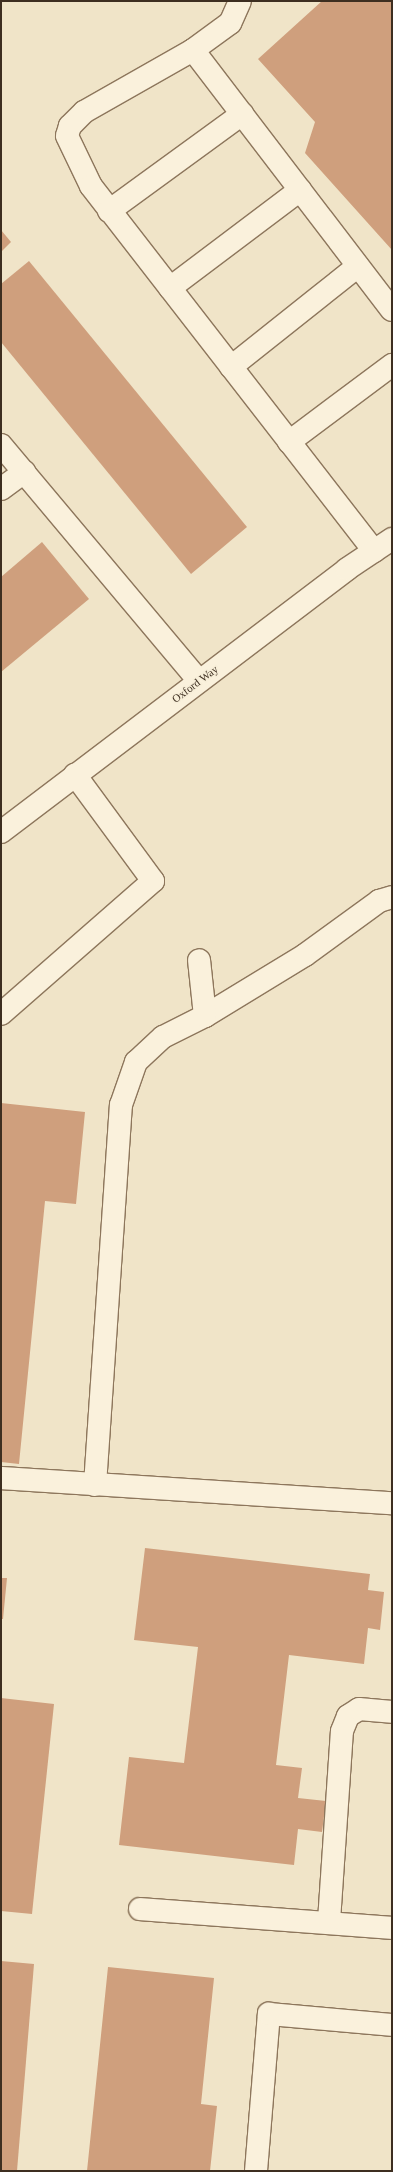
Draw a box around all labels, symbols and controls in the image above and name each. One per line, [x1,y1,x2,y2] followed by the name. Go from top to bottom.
[169,662,221,706] street label: Oxford Way

